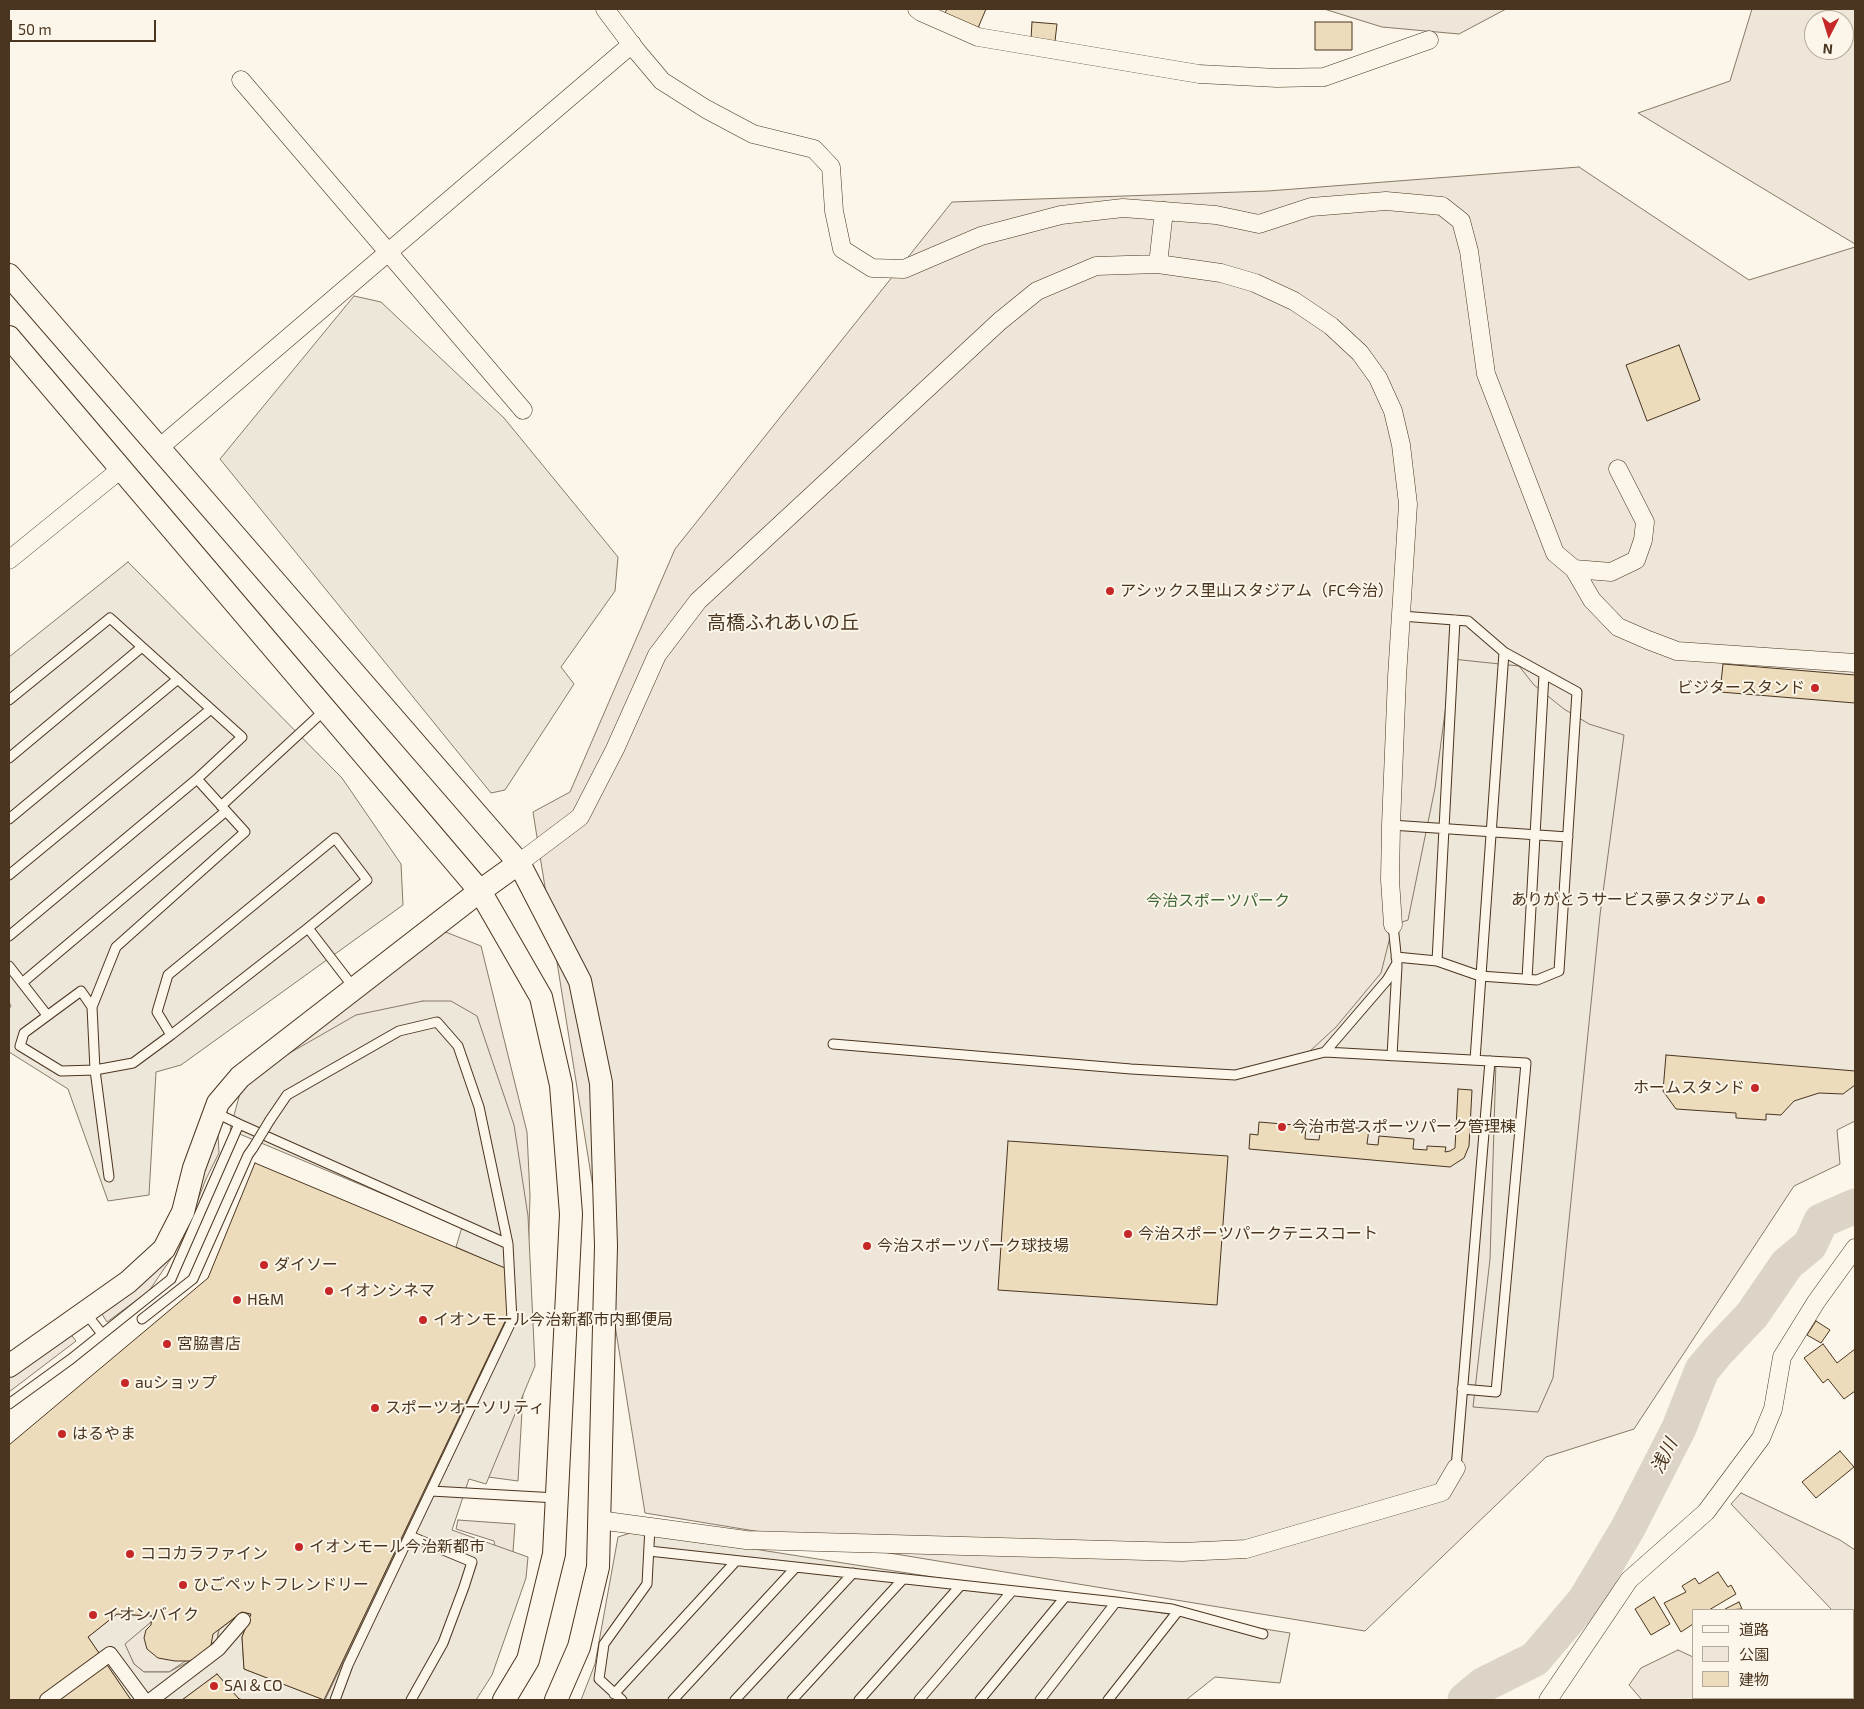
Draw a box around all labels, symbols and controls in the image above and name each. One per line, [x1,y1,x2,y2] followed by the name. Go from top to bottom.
[12,10,159,42] scale bar
[1804,10,1854,60] north arrow
[18,20,52,38] text: 50 m
[1822,41,1834,58] text: N
[1120,581,1394,601] place label: アシックス里山スタジアム（FC今治）
[1104,585,1116,597] marker: アシックス里山スタジアム（FC今治）
[707,612,859,634] district label: 高橋ふれあいの丘
[1677,678,1805,698] place label: ビジタースタンド
[1809,682,1821,694] marker: ビジタースタンド
[1511,890,1751,910] place label: ありがとうサービス夢スタジアム
[1146,891,1290,911] park label: 今治スポーツパーク
[1755,894,1767,906] marker: ありがとうサービス夢スタジアム
[1633,1078,1745,1098] place label: ホームスタンド
[1749,1082,1761,1094] marker: ホームスタンド
[1292,1117,1516,1137] place label: 今治市営スポーツパーク管理棟
[1276,1121,1288,1133] marker: 今治市営スポーツパーク管理棟
[1138,1224,1378,1244] place label: 今治スポーツパークテニスコート
[1122,1228,1134,1240] marker: 今治スポーツパークテニスコート
[877,1236,1069,1256] place label: 今治スポーツパーク球技場
[861,1240,873,1252] marker: 今治スポーツパーク球技場
[274,1255,338,1275] place label: ダイソー
[258,1259,270,1271] marker: ダイソー
[339,1281,435,1301] place label: イオンシネマ
[323,1285,335,1297] marker: イオンシネマ
[247,1290,284,1310] place label: H&M
[231,1294,243,1306] marker: H&M
[433,1310,673,1330] place label: イオンモール今治新都市内郵便局
[417,1314,429,1326] marker: イオンモール今治新都市内郵便局
[177,1334,241,1354] place label: 宮脇書店
[161,1338,173,1350] marker: 宮脇書店
[135,1373,217,1393] place label: auショップ
[119,1377,131,1389] marker: auショップ
[385,1398,545,1418] place label: スポーツオーソリティ
[369,1402,381,1414] marker: スポーツオーソリティ
[72,1424,136,1444] place label: はるやま
[56,1428,68,1440] marker: はるやま
[1646,1435,1682,1477] water label: 浅川
[309,1537,485,1557] place label: イオンモール今治新都市
[293,1541,305,1553] marker: イオンモール今治新都市
[140,1544,268,1564] place label: ココカラファイン
[124,1548,136,1560] marker: ココカラファイン
[193,1575,369,1595] place label: ひごペットフレンドリー
[177,1579,189,1591] marker: ひごペットフレンドリー
[103,1605,199,1625] place label: イオンバイク
[87,1609,99,1621] marker: イオンバイク
[1692,1609,1854,1699] legend
[1739,1620,1769,1638] text: 道路
[1739,1645,1769,1663] text: 公園
[1739,1670,1769,1688] text: 建物
[224,1676,283,1696] place label: SAI＆CO
[208,1680,220,1692] marker: SAI＆CO

